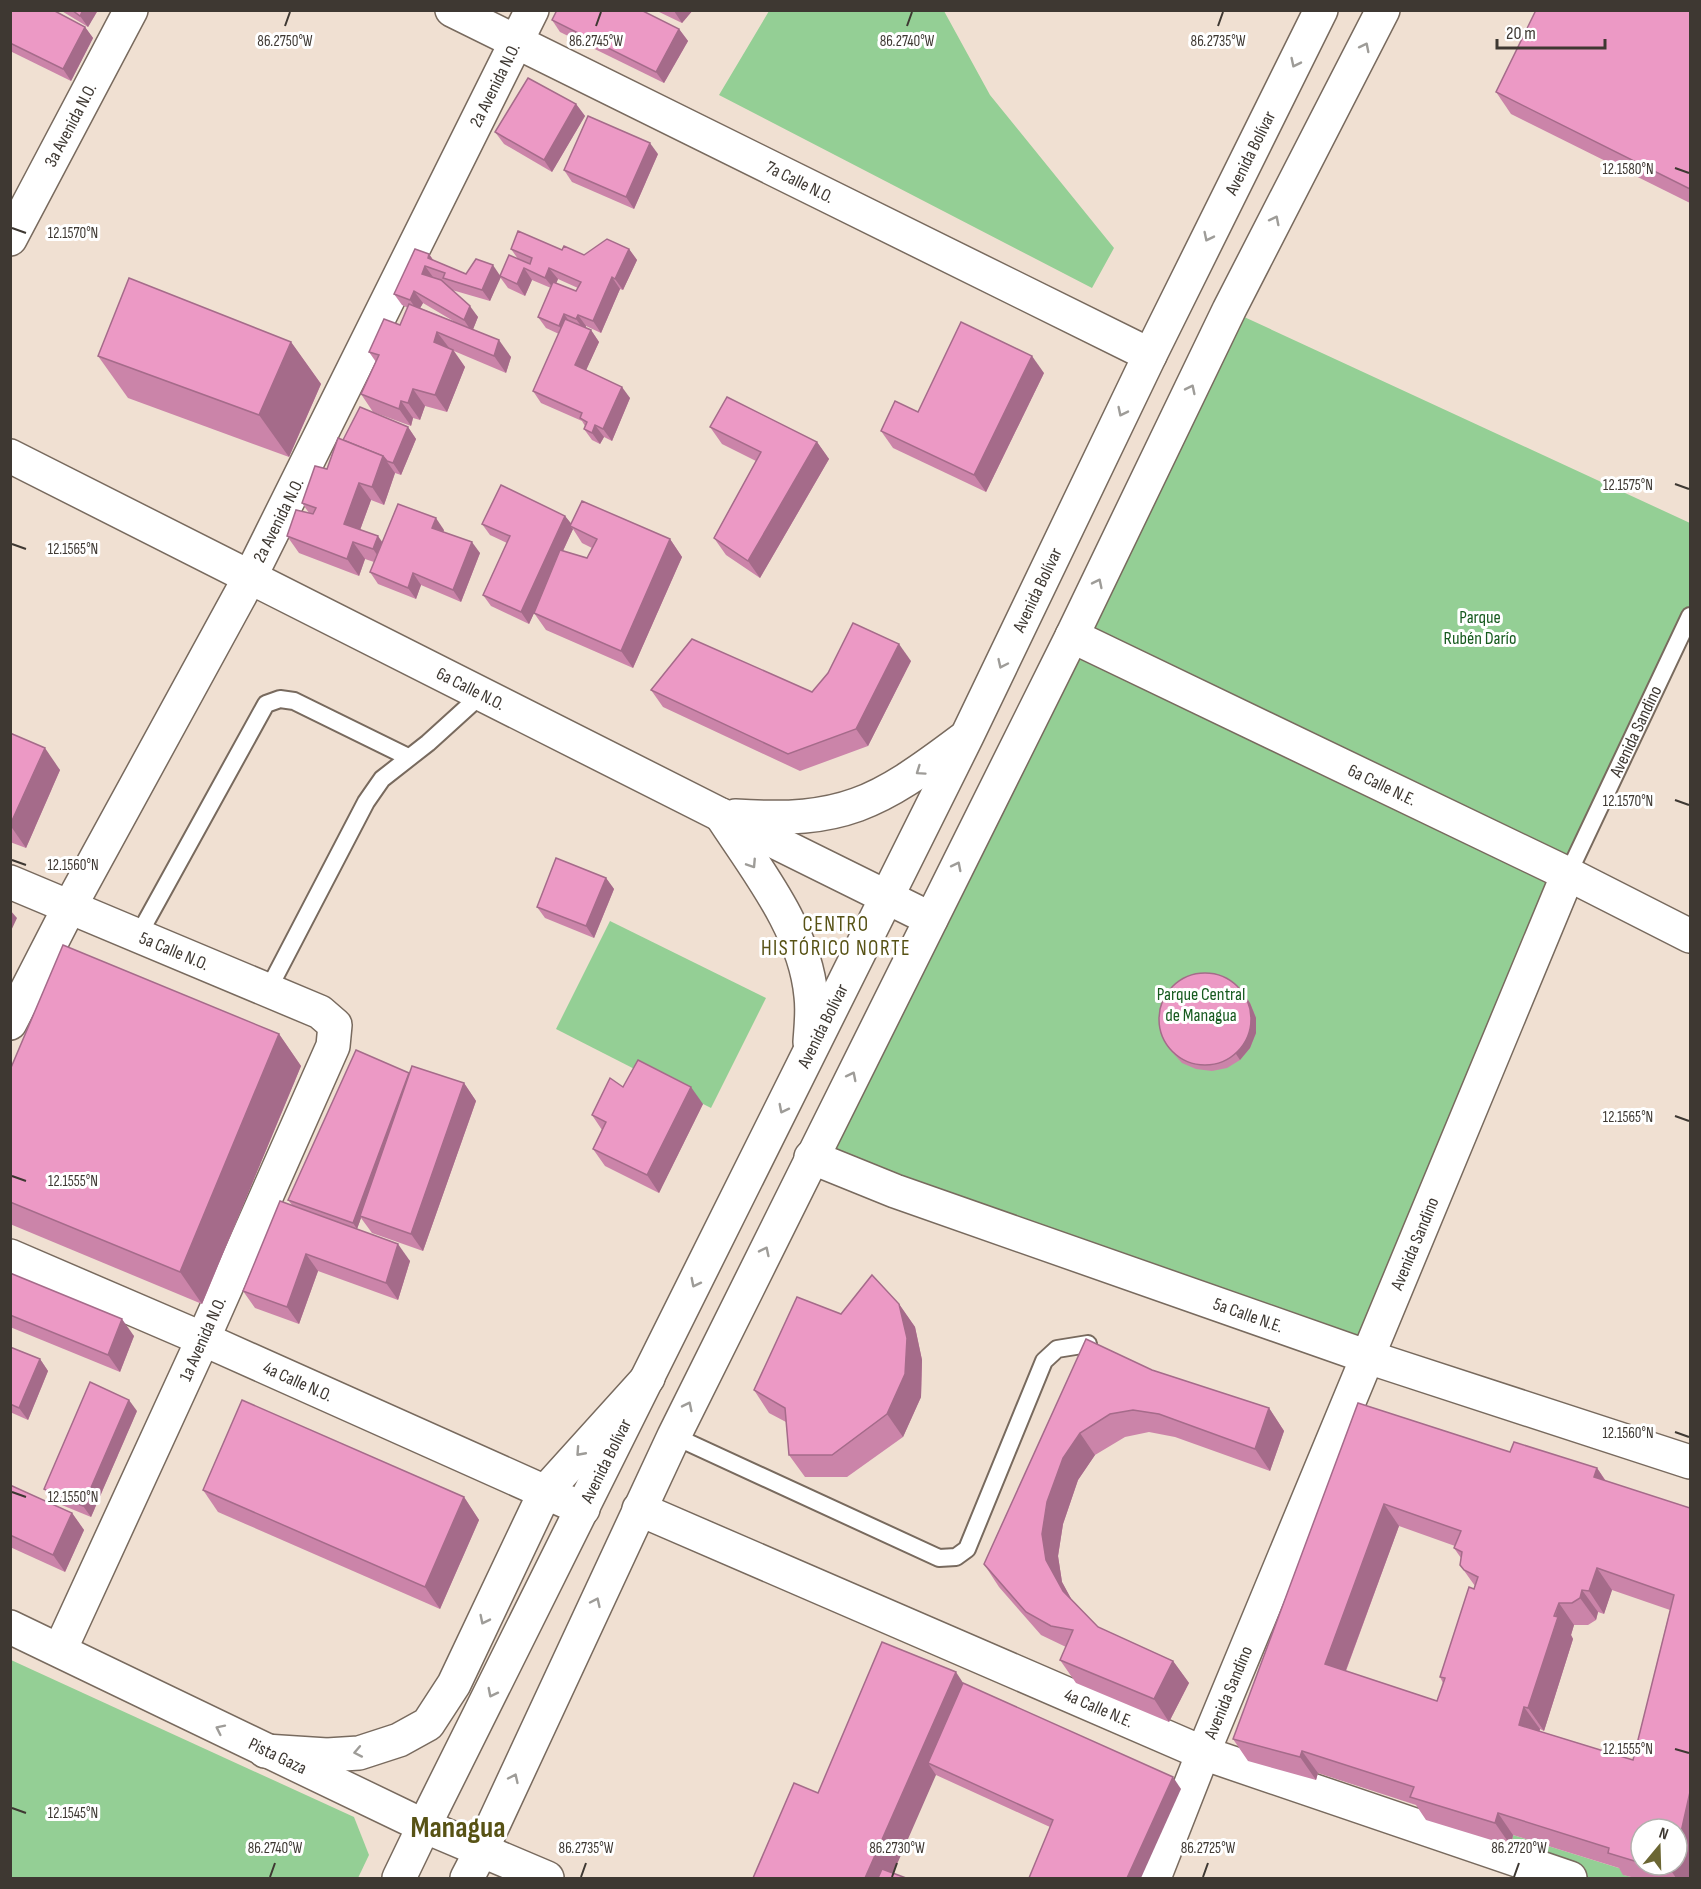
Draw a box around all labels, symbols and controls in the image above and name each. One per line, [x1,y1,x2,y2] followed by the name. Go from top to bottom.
[1497,12,1605,50] scale bar
[1506,23,1536,44] text: 20 m
[257,32,313,51] text: 86.2750°W
[569,32,623,51] text: 86.2745°W
[880,32,935,51] text: 86.2740°W
[1191,32,1246,51] text: 86.2735°W
[465,39,524,131] street label: 2a Avenida N.O.
[1358,42,1369,53] one-way arrow
[1291,56,1302,67] one-way arrow
[40,80,101,170] street label: 3a Avenida N.O.
[1220,107,1280,199] street label: Avenida Bolívar
[762,156,837,208] street label: 7a Calle N.O.
[1602,160,1654,179] text: 12.1580°N
[1268,216,1280,227] one-way arrow
[48,224,98,243] text: 12.1570°N
[1204,231,1216,242] one-way arrow
[1184,384,1196,395] one-way arrow
[1117,406,1129,417] one-way arrow
[249,475,308,566] street label: 2a Avenida N.O.
[1603,476,1653,495] text: 12.1575°N
[48,540,98,559] text: 12.1565°N
[1008,544,1066,636] street label: Avenida Bolívar
[1090,579,1102,590] one-way arrow
[1444,607,1516,649] park label: Parque Rubén Darío
[998,658,1010,669] one-way arrow
[433,663,508,715] street label: 6a Calle N.O.
[1605,682,1666,781] street label: Avenida Sandino
[1345,759,1420,810] street label: 6a Calle N.E.
[916,764,927,775] one-way arrow
[1603,792,1653,811] text: 12.1570°N
[47,856,99,875] text: 12.1560°N
[745,858,756,869] one-way arrow
[950,862,962,873] one-way arrow
[761,912,911,961] district label: CENTRO HISTÓRICO NORTE
[136,927,212,975] street label: 5a Calle N.O.
[792,980,852,1072] street label: Avenida Bolívar
[1157,984,1245,1026] park label: Parque Central de Managua
[845,1072,856,1083] one-way arrow
[778,1102,790,1113] one-way arrow
[1603,1108,1653,1127] text: 12.1565°N
[48,1172,98,1191] text: 12.1555°N
[1386,1194,1443,1294] street label: Avenida Sandino
[758,1246,770,1257] one-way arrow
[691,1277,703,1288] one-way arrow
[1210,1293,1286,1337] street label: 5a Calle N.E.
[175,1294,231,1384] street label: 1a Avenida N.O.
[260,1357,336,1406] street label: 4a Calle N.O.
[681,1402,693,1413] one-way arrow
[576,1415,636,1507] street label: Avenida Bolívar
[1602,1424,1654,1443] text: 12.1560°N
[577,1445,588,1456] one-way arrow
[48,1488,98,1507] text: 12.1550°N
[589,1597,601,1608] one-way arrow
[480,1614,492,1625] one-way arrow
[1199,1643,1257,1743] street label: Avenida Sandino
[1061,1684,1136,1732] street label: 4a Calle N.E.
[487,1687,499,1698] one-way arrow
[215,1724,226,1736] one-way arrow
[245,1733,310,1779] street label: Pista Gaza
[1603,1740,1653,1759] text: 12.1555°N
[353,1746,362,1758] one-way arrow
[506,1774,518,1785] one-way arrow
[48,1804,98,1823] text: 12.1545°N
[411,1810,505,1846] district label: Managua
[1629,1817,1689,1877] north arrow
[1656,1824,1671,1845] text: N
[248,1839,303,1858] text: 86.2740°W
[559,1839,614,1858] text: 86.2735°W
[869,1839,925,1858] text: 86.2730°W
[1181,1839,1236,1858] text: 86.2725°W
[1491,1839,1547,1858] text: 86.2720°W

